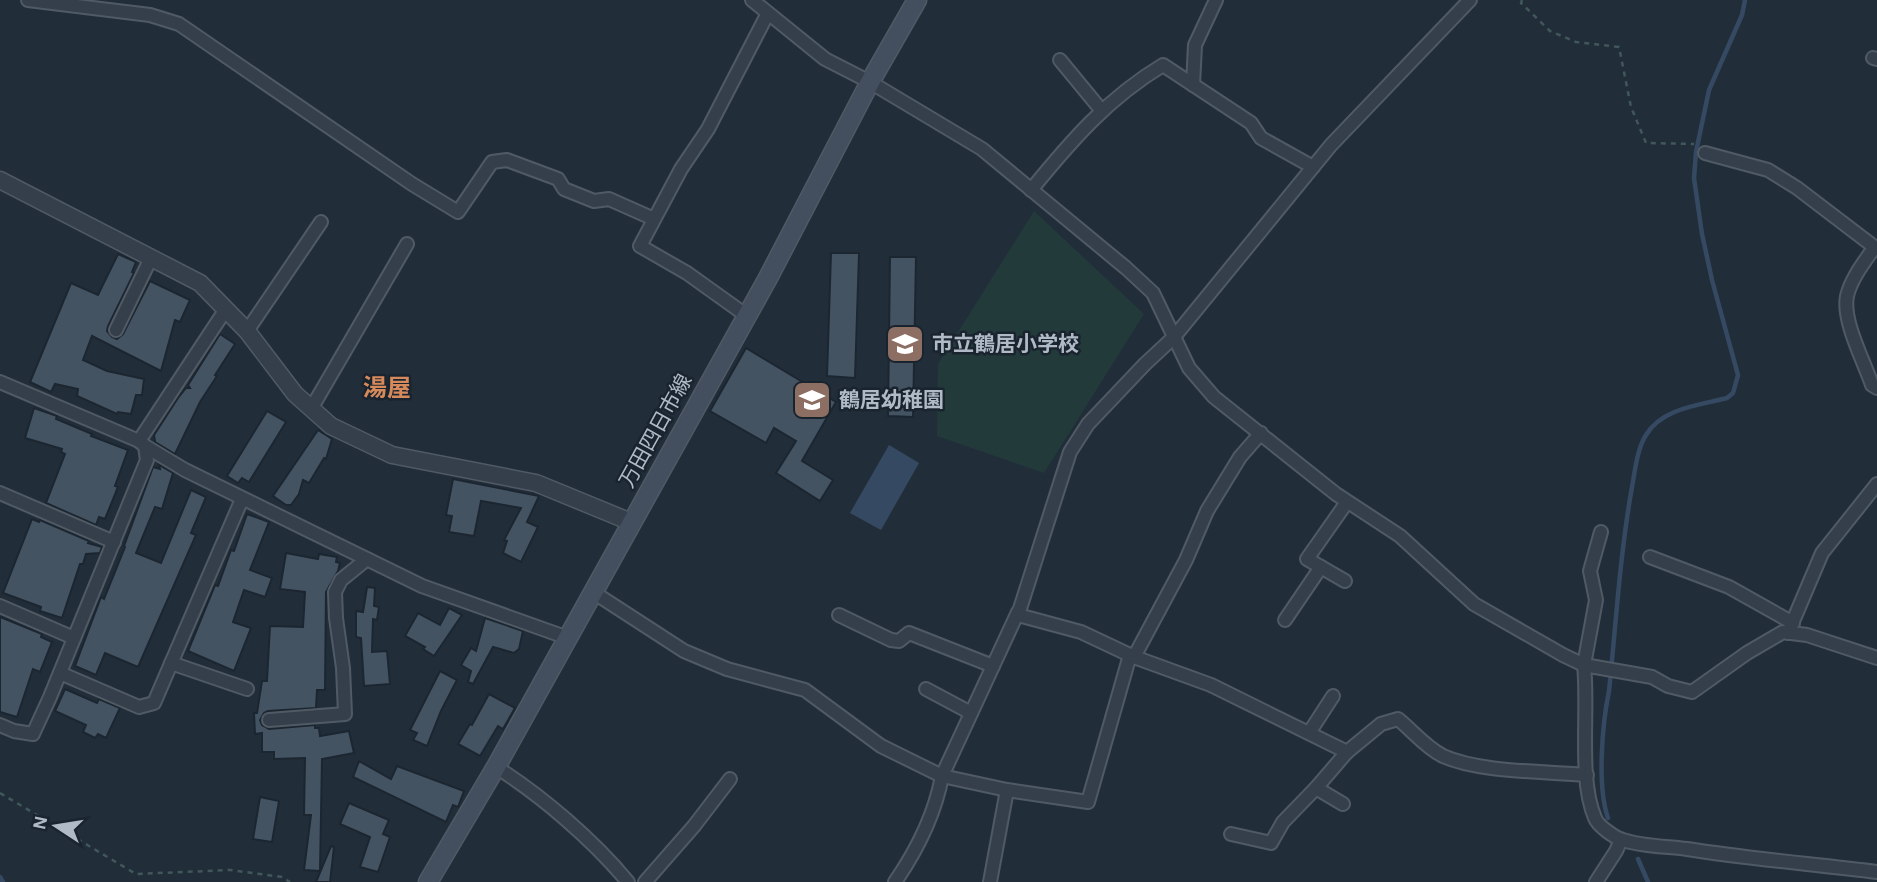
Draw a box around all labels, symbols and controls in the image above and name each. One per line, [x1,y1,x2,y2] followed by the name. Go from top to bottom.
[884,323,926,365] school or university icon: 市立鶴居小学校
[932,333,1079,355] place label: 市立鶴居小学校
[615,370,696,491] street label: 万田四日市線
[363,375,411,401] district label: 湯屋
[791,379,833,421] school or university icon: 鶴居幼稚園
[839,389,944,411] place label: 鶴居幼稚園
[21,791,91,861] north arrow
[30,814,52,831] text: N

